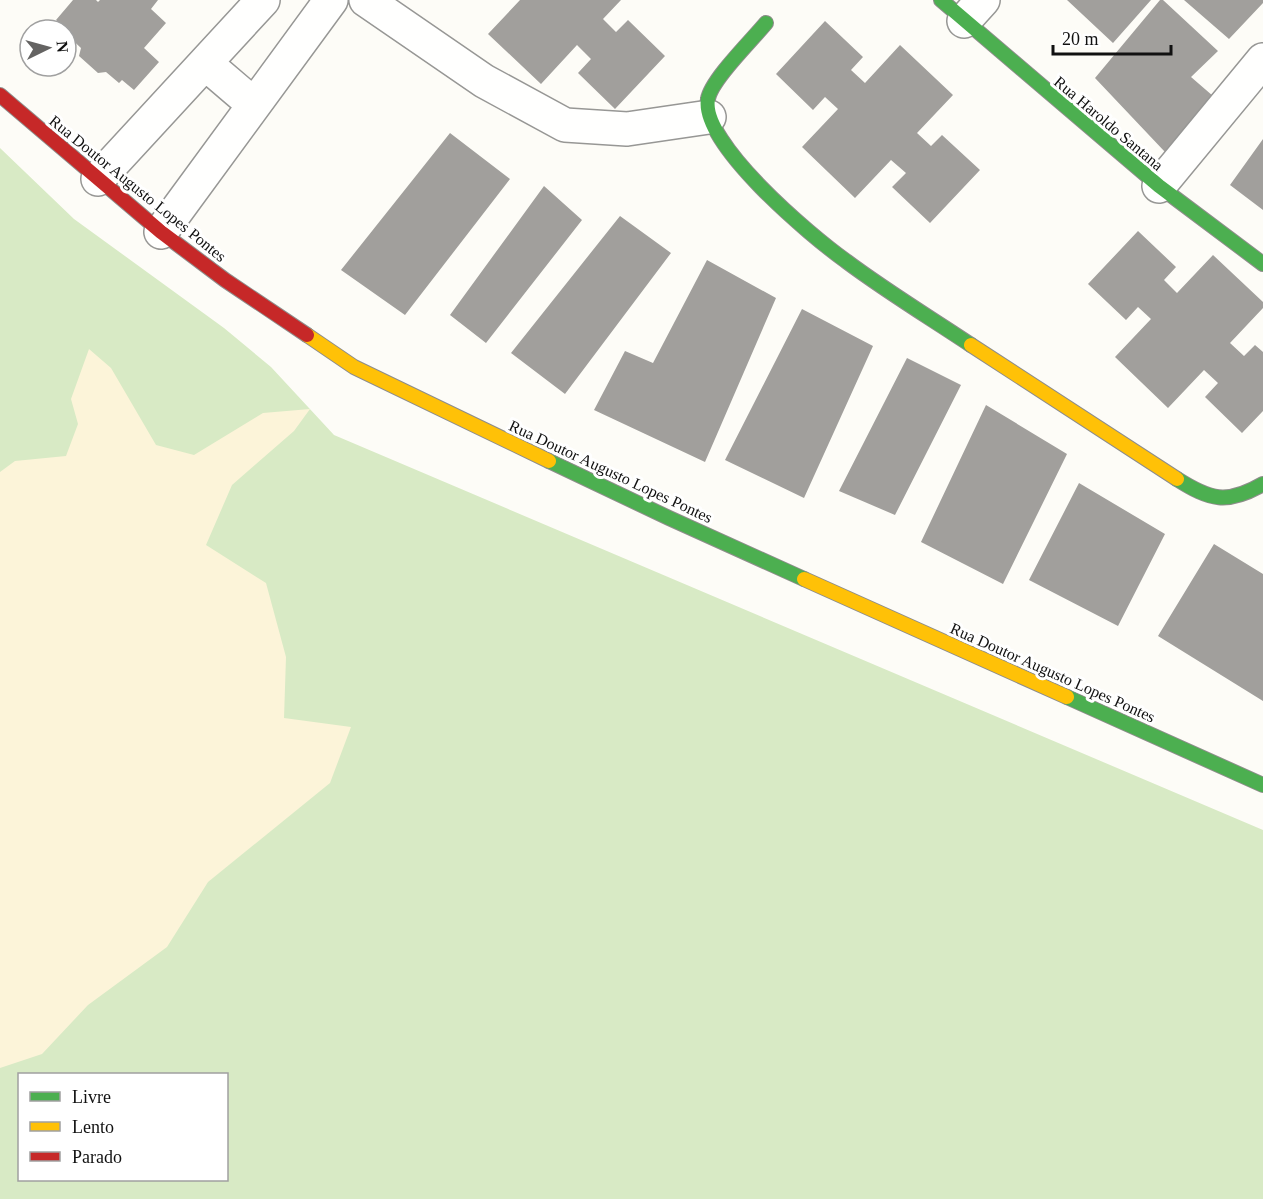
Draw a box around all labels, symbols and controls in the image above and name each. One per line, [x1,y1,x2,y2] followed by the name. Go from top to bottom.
[18,18,78,78] north arrow
[1053,18,1172,56] scale bar
[1062,29,1099,49] text: 20 m
[53,40,71,54] text: N
[1051,73,1167,174] street label: Rua Haroldo Santana
[45,112,229,266] street label: Rua Doutor Augusto Lopes Pontes
[506,417,715,527] street label: Rua Doutor Augusto Lopes Pontes
[947,619,1158,726] street label: Rua Doutor Augusto Lopes Pontes
[18,1073,228,1181] legend
[72,1087,111,1107] text: Livre
[72,1117,114,1137] text: Lento
[72,1147,122,1167] text: Parado

